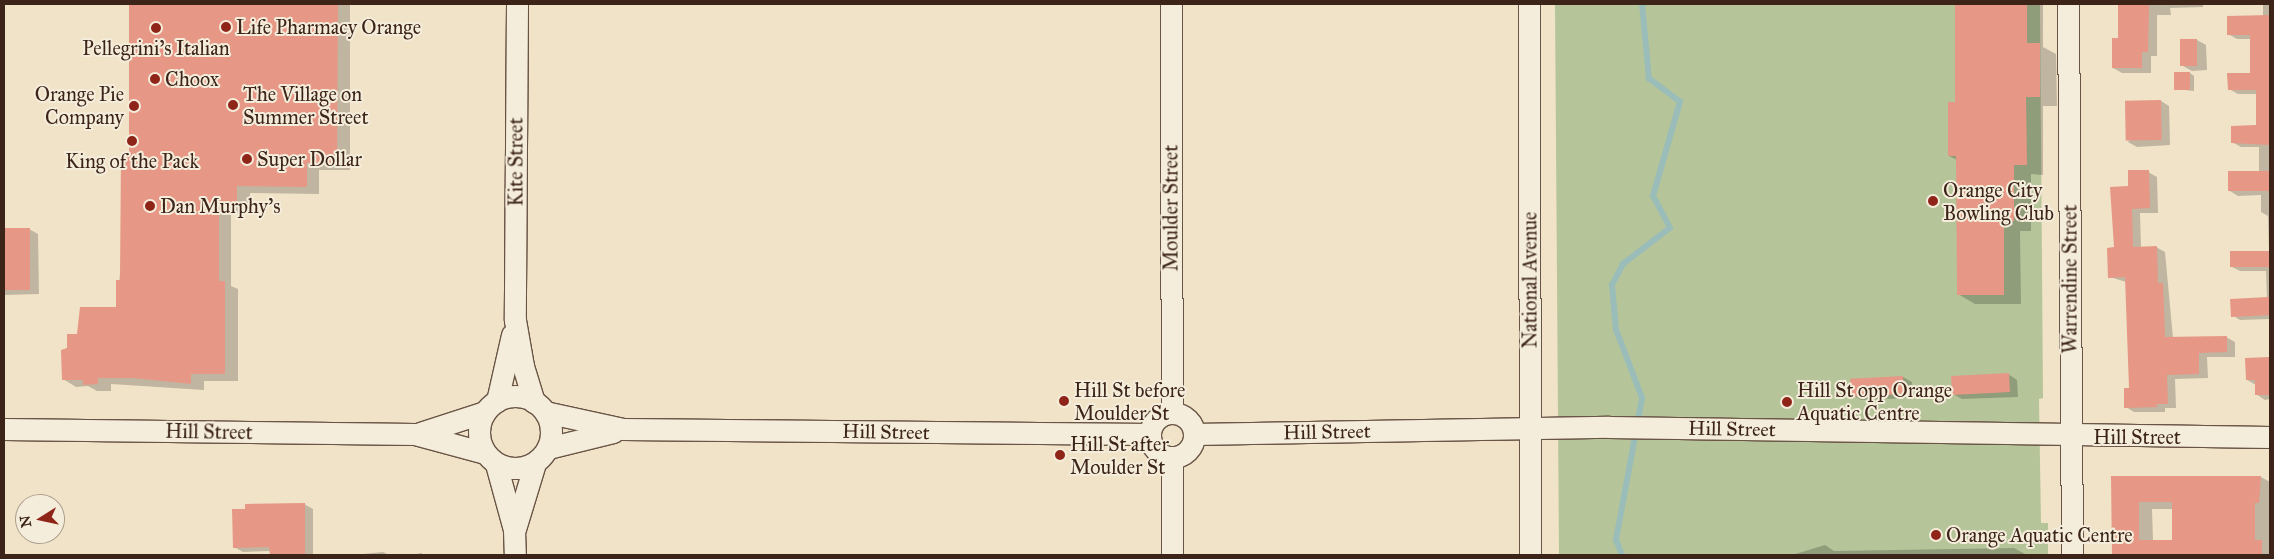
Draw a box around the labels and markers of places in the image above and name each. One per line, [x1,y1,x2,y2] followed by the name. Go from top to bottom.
[236,15,421,39] place label: Life Pharmacy Orange
[220,21,232,33] marker: Life Pharmacy Orange
[150,22,162,34] marker: Pellegrini's Italian
[82,36,230,60] place label: Pellegrini's Italian
[165,67,219,91] place label: Choox
[149,73,161,85] marker: Choox
[35,82,124,129] place label: Orange Pie Company
[243,82,369,129] place label: The Village on Summer Street
[227,99,239,111] marker: The Village on Summer Street
[128,100,140,112] marker: Orange Pie Company
[126,135,138,147] marker: King of the Pack
[257,147,362,171] place label: Super Dollar
[65,149,199,173] place label: King of the Pack
[241,153,253,165] marker: Super Dollar
[1943,178,2054,225] place label: Orange City Bowling Club
[160,194,280,218] place label: Dan Murphy's
[1927,195,1939,207] marker: Orange City Bowling Club
[144,200,156,212] marker: Dan Murphy's
[1074,378,1185,425] place label: Hill St before Moulder St
[1797,379,1952,426] place label: Hill St opp Orange Aquatic Centre
[1058,395,1070,407] marker: Hill St before Moulder St
[1781,396,1793,408] marker: Hill St opp Orange Aquatic Centre
[1070,432,1169,479] place label: Hill St after Moulder St
[1054,449,1066,461] marker: Hill St after Moulder St
[1946,523,2133,547] place label: Orange Aquatic Centre
[1930,529,1942,541] marker: Orange Aquatic Centre

